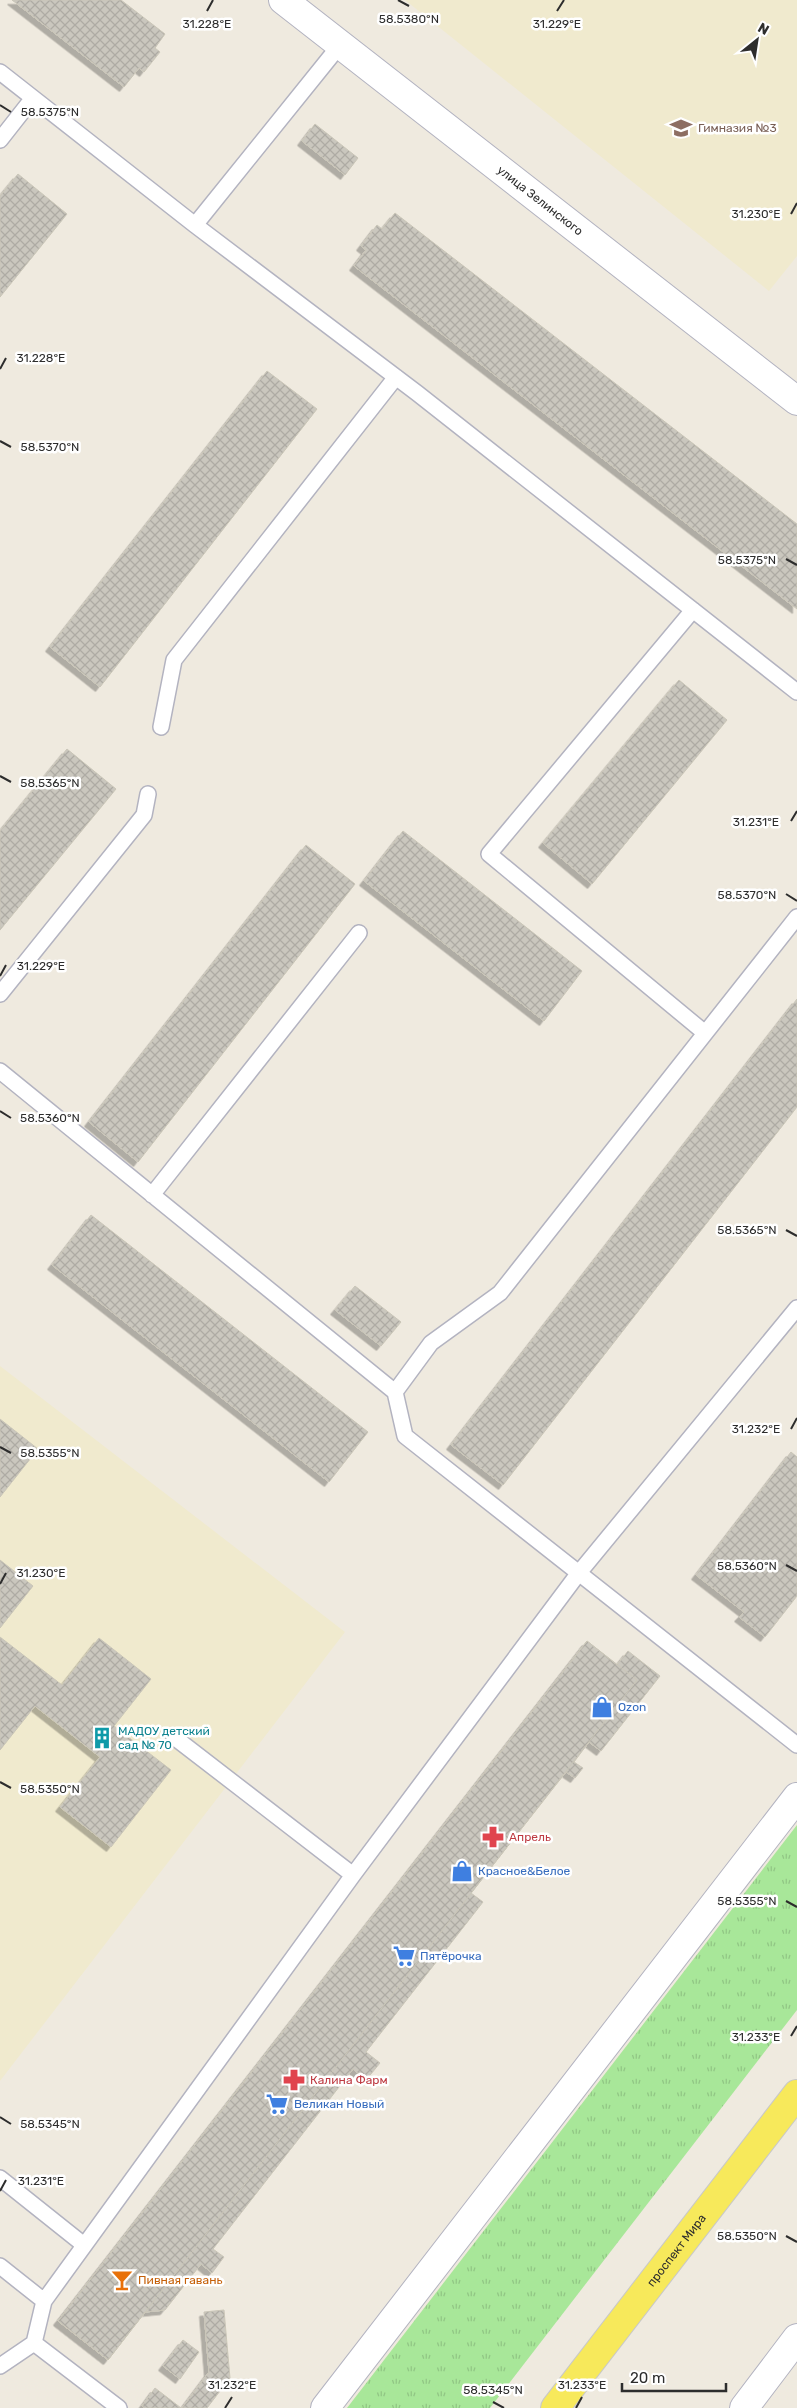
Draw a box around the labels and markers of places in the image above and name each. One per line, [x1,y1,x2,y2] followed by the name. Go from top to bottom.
[668,115,694,141] school or university icon: Гимназия №3
[698,121,777,135] place label: Гимназия №3
[589,1694,615,1720] shop icon: Ozon
[618,1700,646,1714] place label: Ozon
[118,1724,210,1752] place label: МАДОУ детский сад № 70
[89,1725,115,1751] building icon: МАДОУ детский сад № 70
[480,1824,506,1850] pharmacy icon: Апрель
[509,1830,551,1844] place label: Апрель
[449,1858,475,1884] shop icon: Красное&Белое
[478,1864,571,1878] place label: Красное&Белое
[391,1943,417,1969] supermarket icon: Пятёрочка
[420,1949,482,1963] place label: Пятёрочка
[281,2067,307,2093] pharmacy icon: Калина Фарм
[310,2073,388,2087] place label: Калина Фарм
[264,2091,290,2117] supermarket icon: Великан Новый
[294,2097,384,2111] place label: Великан Новый
[109,2267,135,2293] bar icon: Пивная гавань
[138,2273,222,2287] place label: Пивная гавань

